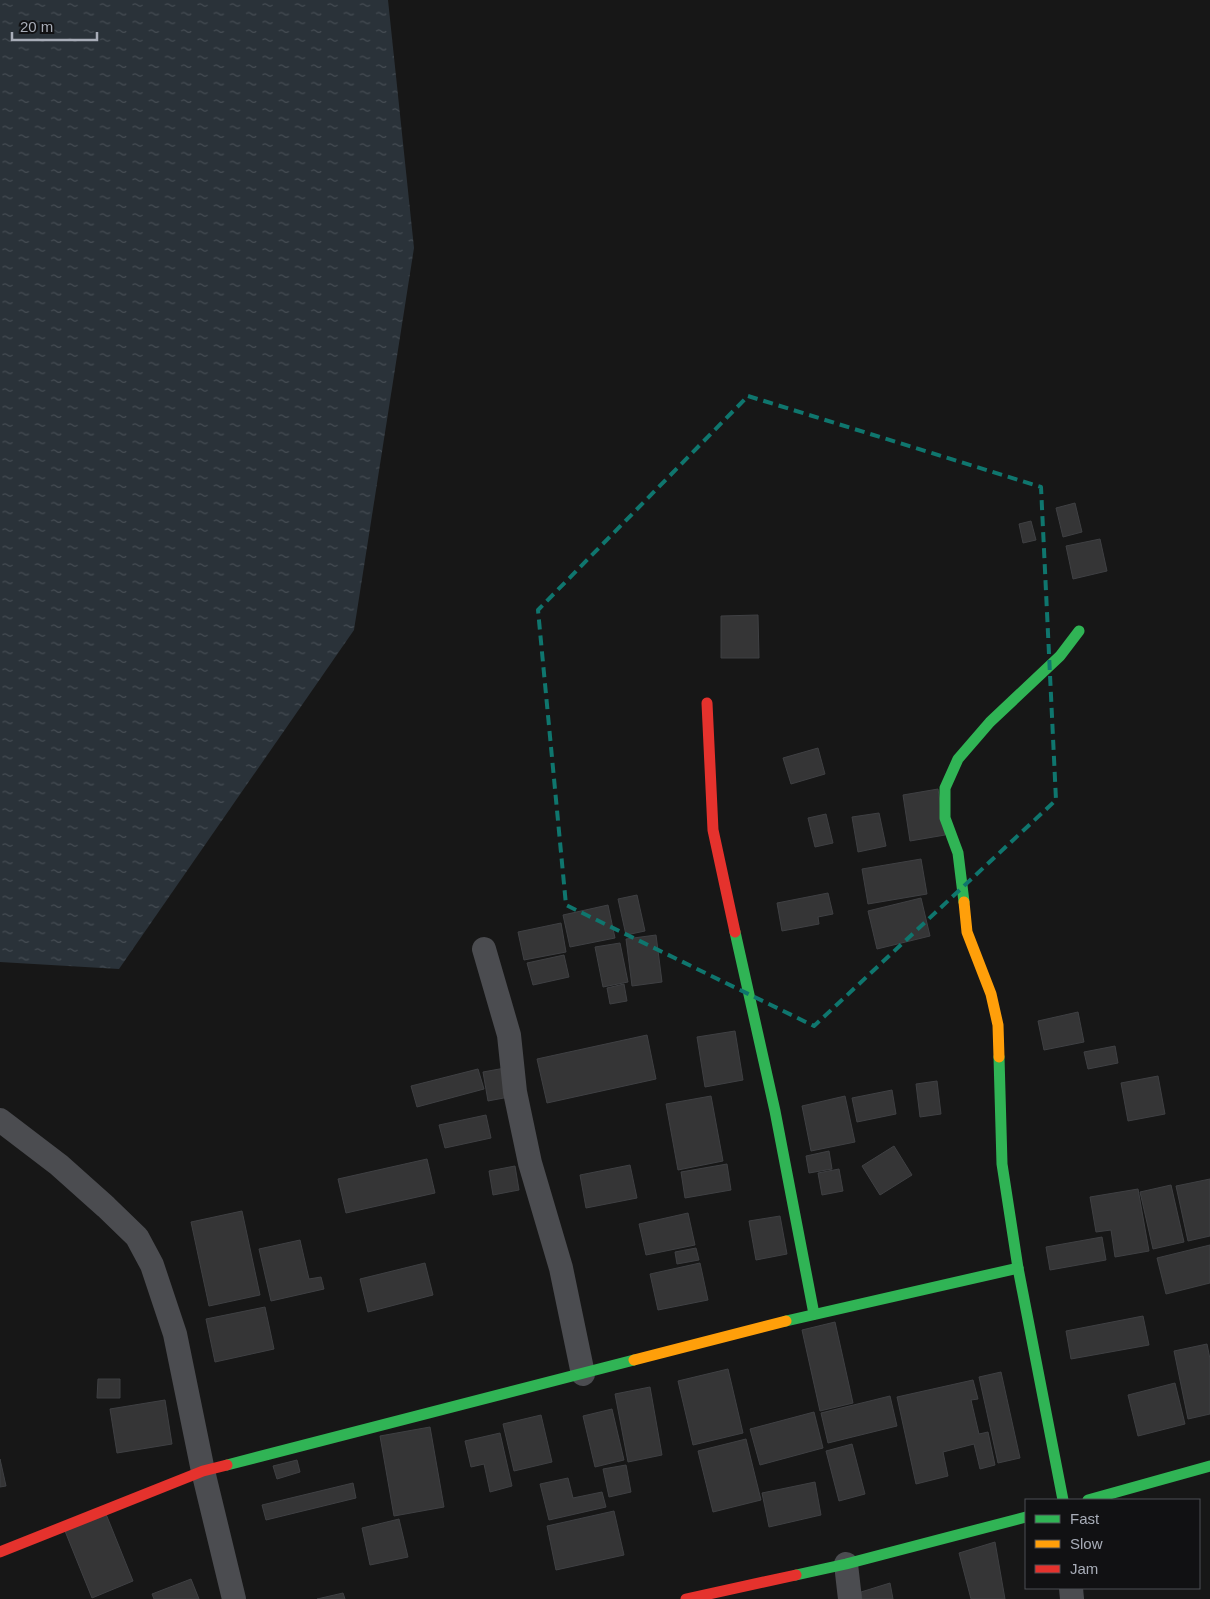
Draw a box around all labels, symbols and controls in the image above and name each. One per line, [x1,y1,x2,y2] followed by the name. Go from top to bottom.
[12,10,98,42] scale bar
[20,18,53,35] text: 20 m
[1025,1499,1200,1589] legend
[1070,1510,1100,1527] text: Fast
[1070,1535,1103,1552] text: Slow
[1070,1560,1098,1577] text: Jam

